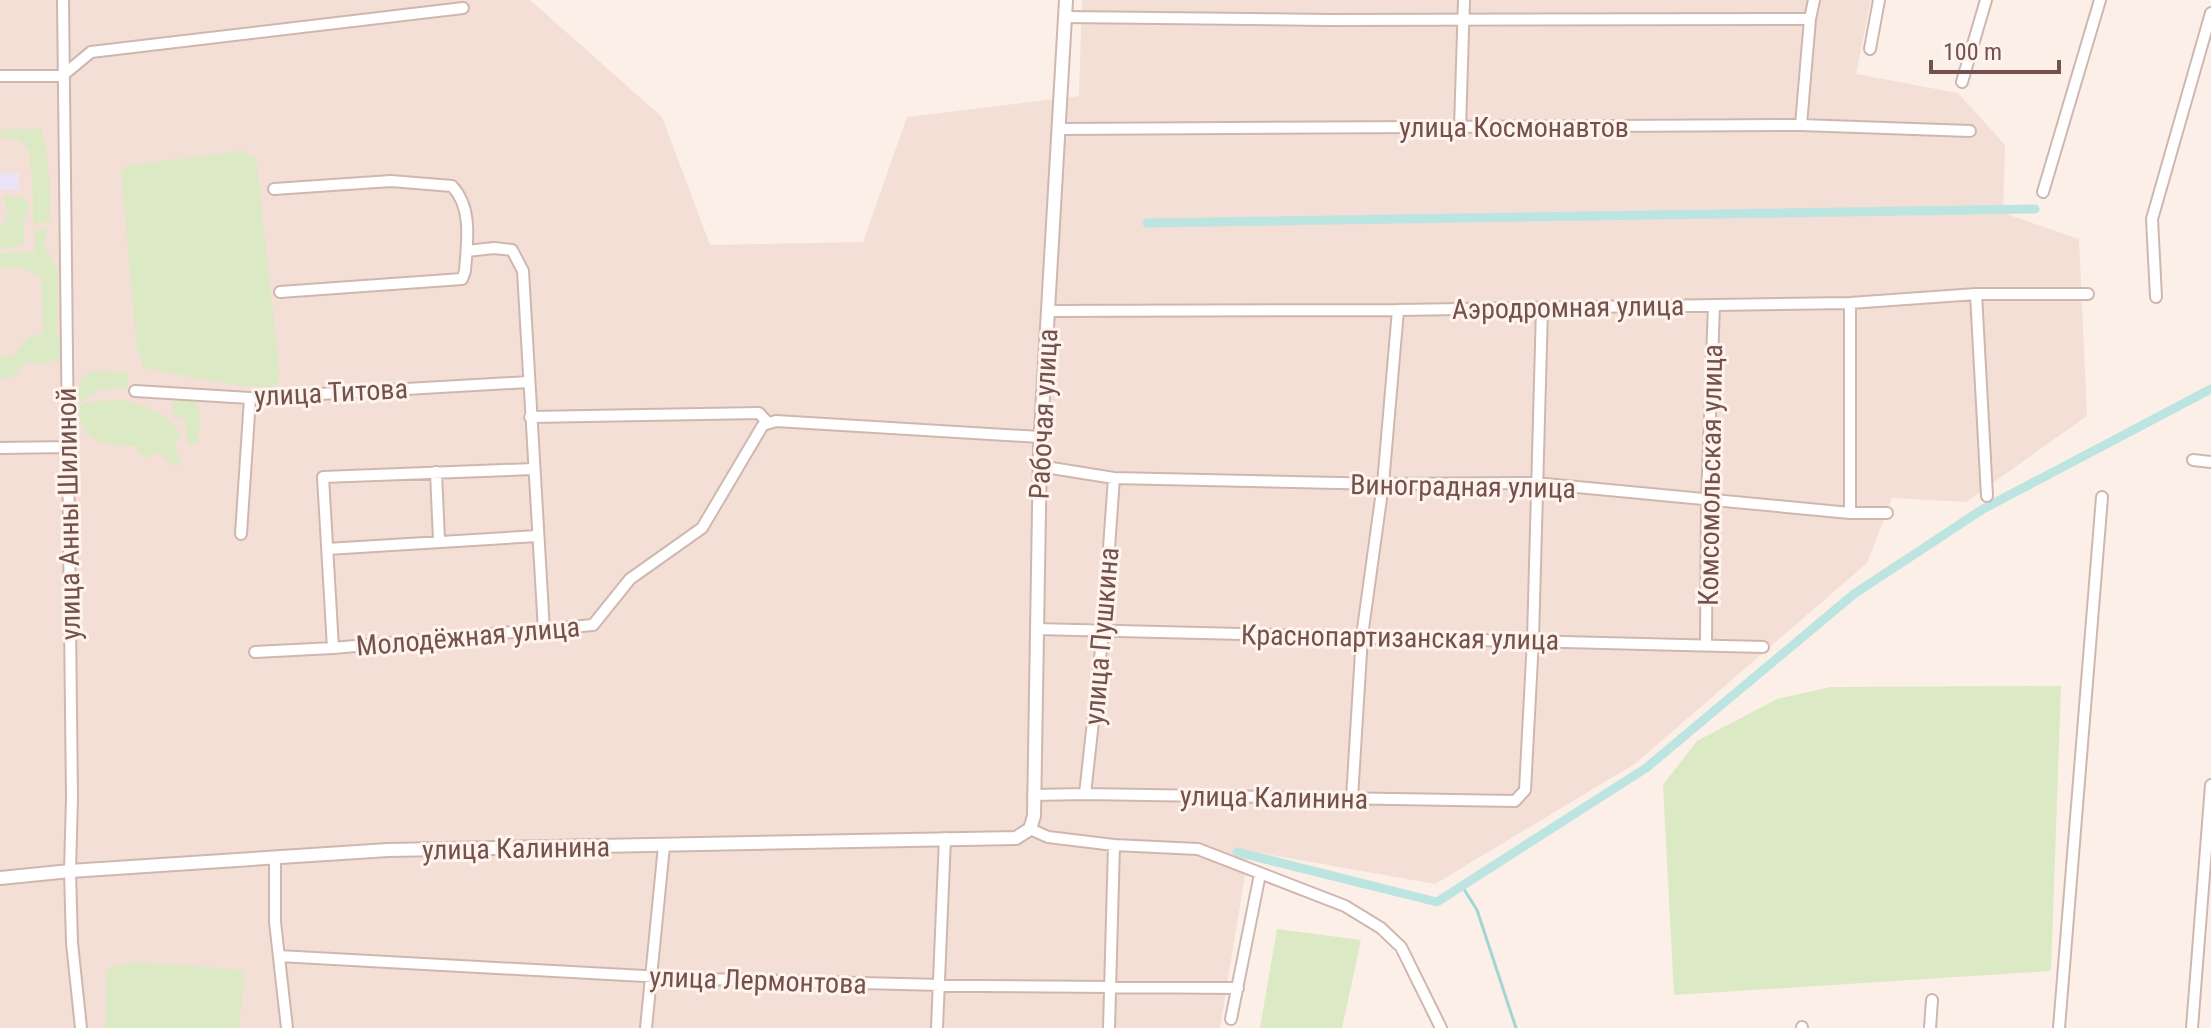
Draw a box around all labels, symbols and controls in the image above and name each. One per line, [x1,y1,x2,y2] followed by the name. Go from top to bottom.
[1931,24,2059,74] scale bar
[1943,38,2002,66] text: 100 m
[1399,111,1629,144] street label: улица Космонавтов
[1451,289,1685,326] street label: Аэродромная улица
[1023,328,1064,500] street label: Рабочая улица
[1692,344,1729,606] street label: Комсомольская улица
[253,372,409,413] street label: улица Титова
[50,387,87,640] street label: улица Анны Шилиной
[1350,468,1576,505] street label: Виноградная улица
[1077,546,1126,726] street label: улица Пушкина
[355,610,581,663] street label: Молодёжная улица
[1241,618,1559,657] street label: Краснопартизанская улица
[1180,779,1368,816] street label: улица Калинина
[422,830,610,867] street label: улица Калинина
[649,960,867,1001] street label: улица Лермонтова

